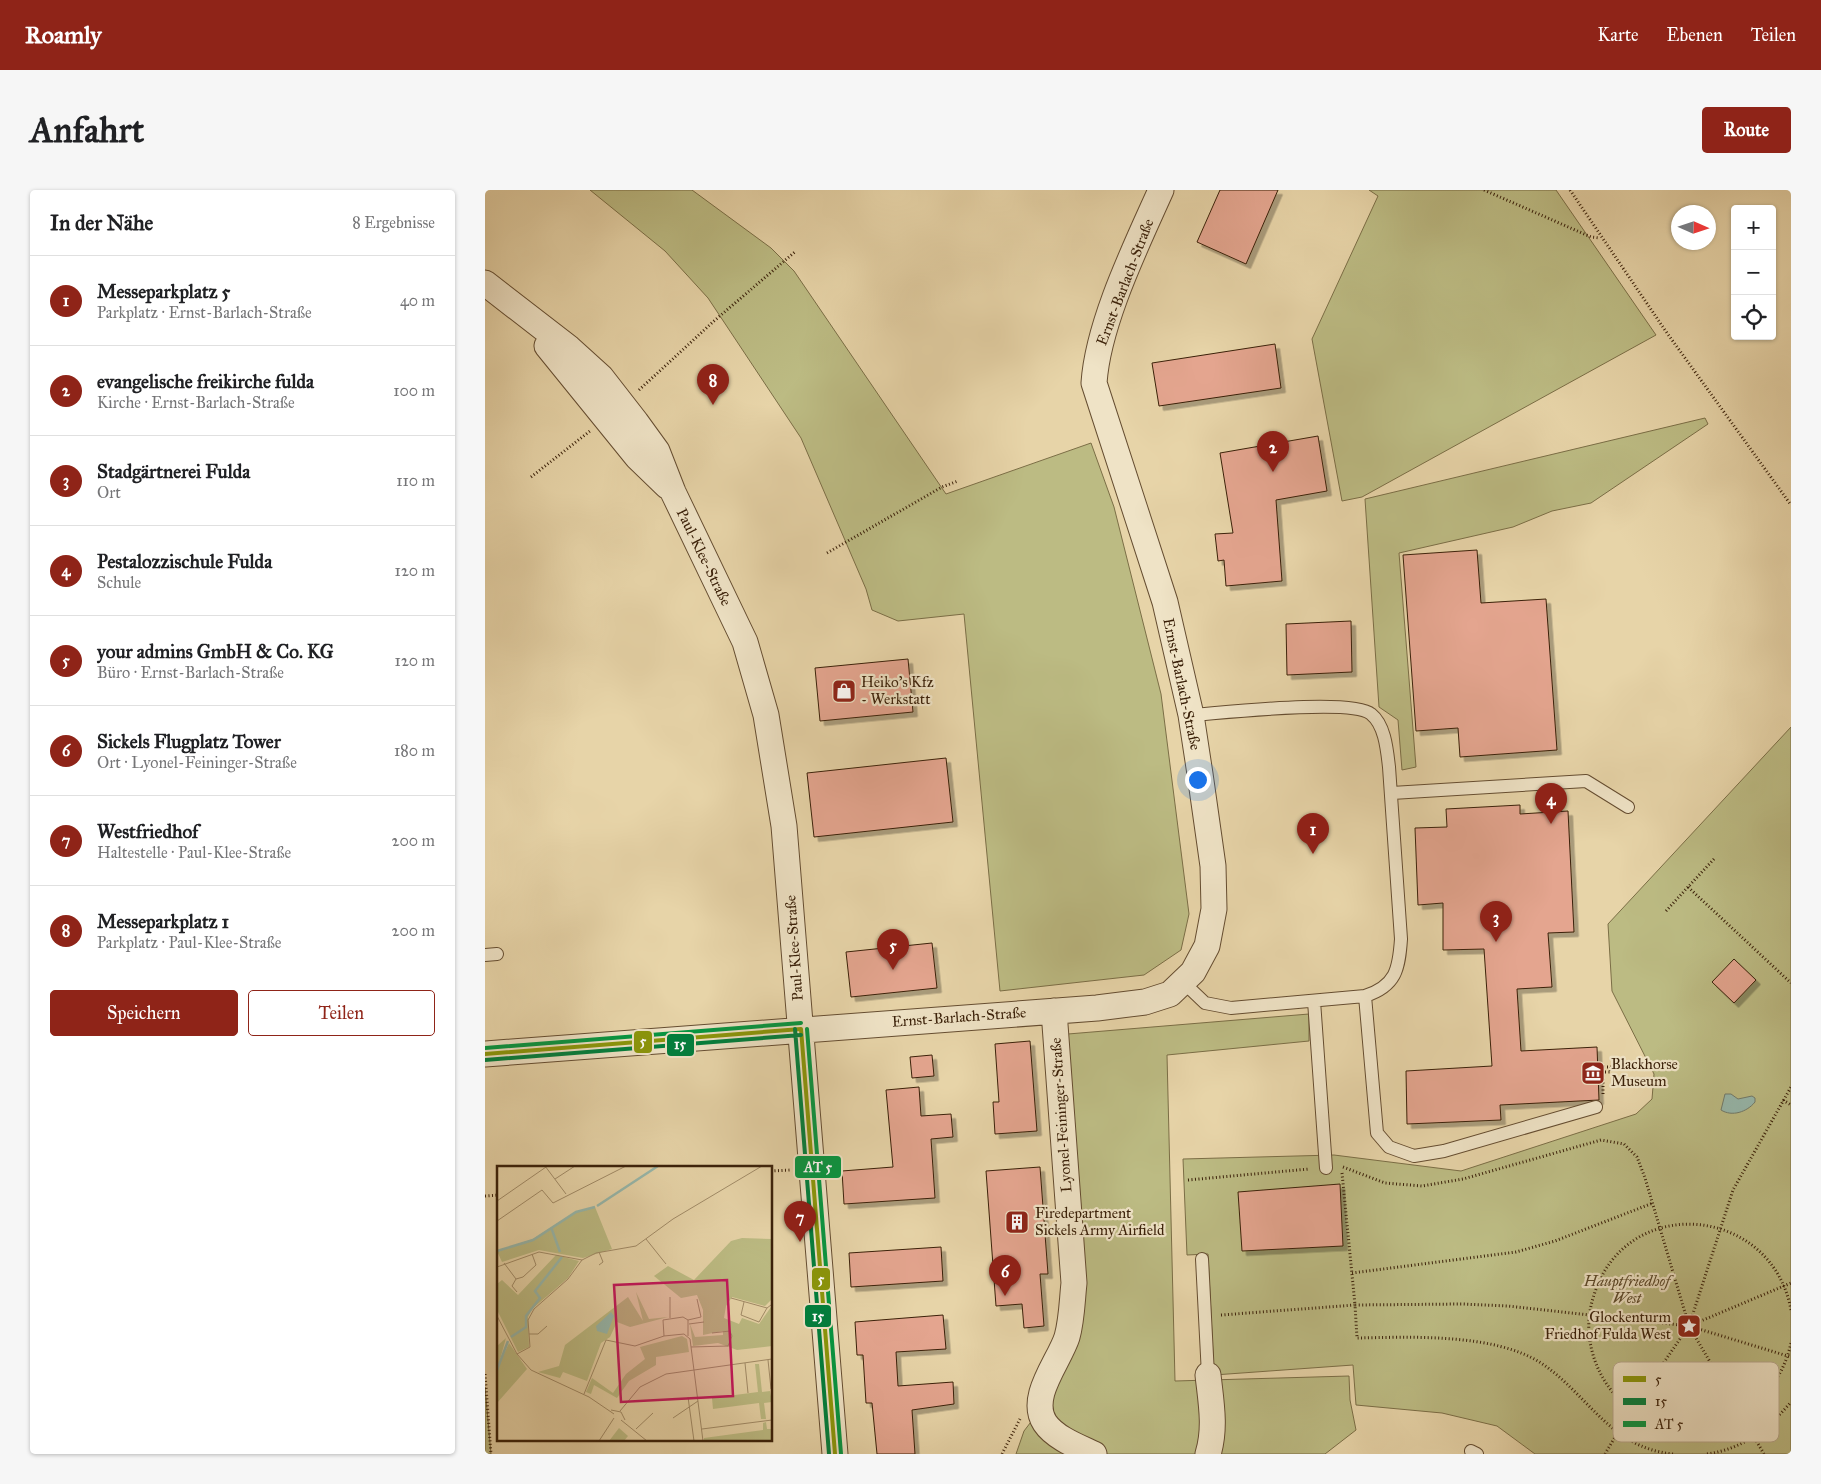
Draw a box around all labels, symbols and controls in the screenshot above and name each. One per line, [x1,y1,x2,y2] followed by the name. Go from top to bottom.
[25,20,102,50] text: Roamly
[1598,24,1639,46] text: Karte
[1667,24,1723,46] text: Ebenen
[1751,24,1796,46] text: Teilen
[1702,107,1791,153] button: Route
[30,109,144,152] text: Anfahrt
[1671,205,1716,250] north arrow
[1731,205,1776,340] map controls
[1731,205,1776,250] button: +
[50,210,153,236] text: In der Nähe
[352,213,435,232] text: 8 Ergebnisse
[1093,216,1157,348] street label: Ernst-Barlach-Straße
[1731,250,1776,295] button: −
[97,280,230,303] text: Messeparkplatz 5
[63,291,69,310] text: 1
[400,291,435,310] text: 40 m
[1731,295,1776,340] button: locate
[97,303,312,322] text: Parkplatz · Ernst-Barlach-Straße
[697,364,729,405] pin: 8
[97,370,314,393] text: evangelische freikirche fulda
[62,381,70,400] text: 2
[393,381,435,400] text: 100 m
[97,393,295,412] text: Kirche · Ernst-Barlach-Straße
[1257,431,1289,472] pin: 2
[97,460,250,483] text: Stadgärtnerei Fulda
[63,471,69,490] text: 3
[396,471,435,490] text: 110 m
[97,483,121,502] text: Ort
[673,505,735,609] street label: Paul-Klee-Straße
[97,550,272,573] text: Pestalozzischule Fulda
[62,561,70,580] text: 4
[395,561,435,580] text: 120 m
[97,573,141,592] text: Schule
[1159,616,1205,752] street label: Ernst-Barlach-Straße
[97,640,334,663] text: your admins GmbH & Co. KG
[62,651,70,670] text: 5
[395,651,435,670] text: 120 m
[97,663,284,682] text: Büro · Ernst-Barlach-Straße
[861,673,934,708] place label: Heiko's Kfz - Werkstatt
[831,678,857,704] shop icon: Heiko's Kfz - Werkstatt
[97,730,281,753] text: Sickels Flugplatz Tower
[62,741,70,760] text: 6
[394,741,435,760] text: 180 m
[97,753,297,772] text: Ort · Lyonel-Feininger-Straße
[1185,767,1211,793] your location
[1535,783,1567,824] pin: 4
[1297,813,1329,854] pin: 1
[97,820,199,843] text: Westfriedhof
[62,831,70,850] text: 7
[392,831,435,850] text: 200 m
[97,843,291,862] text: Haltestelle · Paul-Klee-Straße
[781,894,807,1002] street label: Paul-Klee-Straße
[1480,901,1512,942] pin: 3
[97,910,229,933] text: Messeparkplatz 1
[62,921,70,940] text: 8
[392,921,435,940] text: 200 m
[877,929,909,970] pin: 5
[97,933,282,952] text: Parkplatz · Paul-Klee-Straße
[50,990,238,1036] button: Speichern
[248,990,435,1036] button: Teilen
[891,1003,1027,1031] street label: Ernst-Barlach-Straße
[633,1030,653,1054] line badge: 5
[640,1033,647,1050] text: 5
[666,1033,695,1057] line badge: 15
[674,1036,686,1053] text: 15
[1047,1037,1075,1193] street label: Lyonel-Feininger-Straße
[1611,1055,1678,1090] place label: Blackhorse Museum
[1580,1060,1606,1086] museum icon: Blackhorse Museum
[794,1155,842,1179] line badge: AT 5
[803,1159,833,1176] text: AT 5
[497,1166,773,1442] inset map
[784,1201,816,1242] pin: 7
[1035,1204,1165,1239] place label: Firedepartment Sickels Army Airfield
[1004,1209,1030,1235] building icon: Firedepartment Sickels Army Airfield
[989,1255,1021,1296] pin: 6
[811,1267,831,1291] line badge: 5
[818,1271,825,1288] text: 5
[1583,1272,1674,1307] park label: Hauptfriedhof West
[804,1304,832,1328] line badge: 15
[812,1308,824,1325] text: 15
[1544,1308,1672,1343] place label: Glockenturm Friedhof Fulda West
[1676,1313,1702,1339] place icon: Glockenturm Friedhof Fulda West
[1613,1362,1779,1442] legend
[1655,1371,1662,1388] text: 5
[1655,1393,1667,1410] text: 15
[1654,1416,1684,1433] text: AT 5

